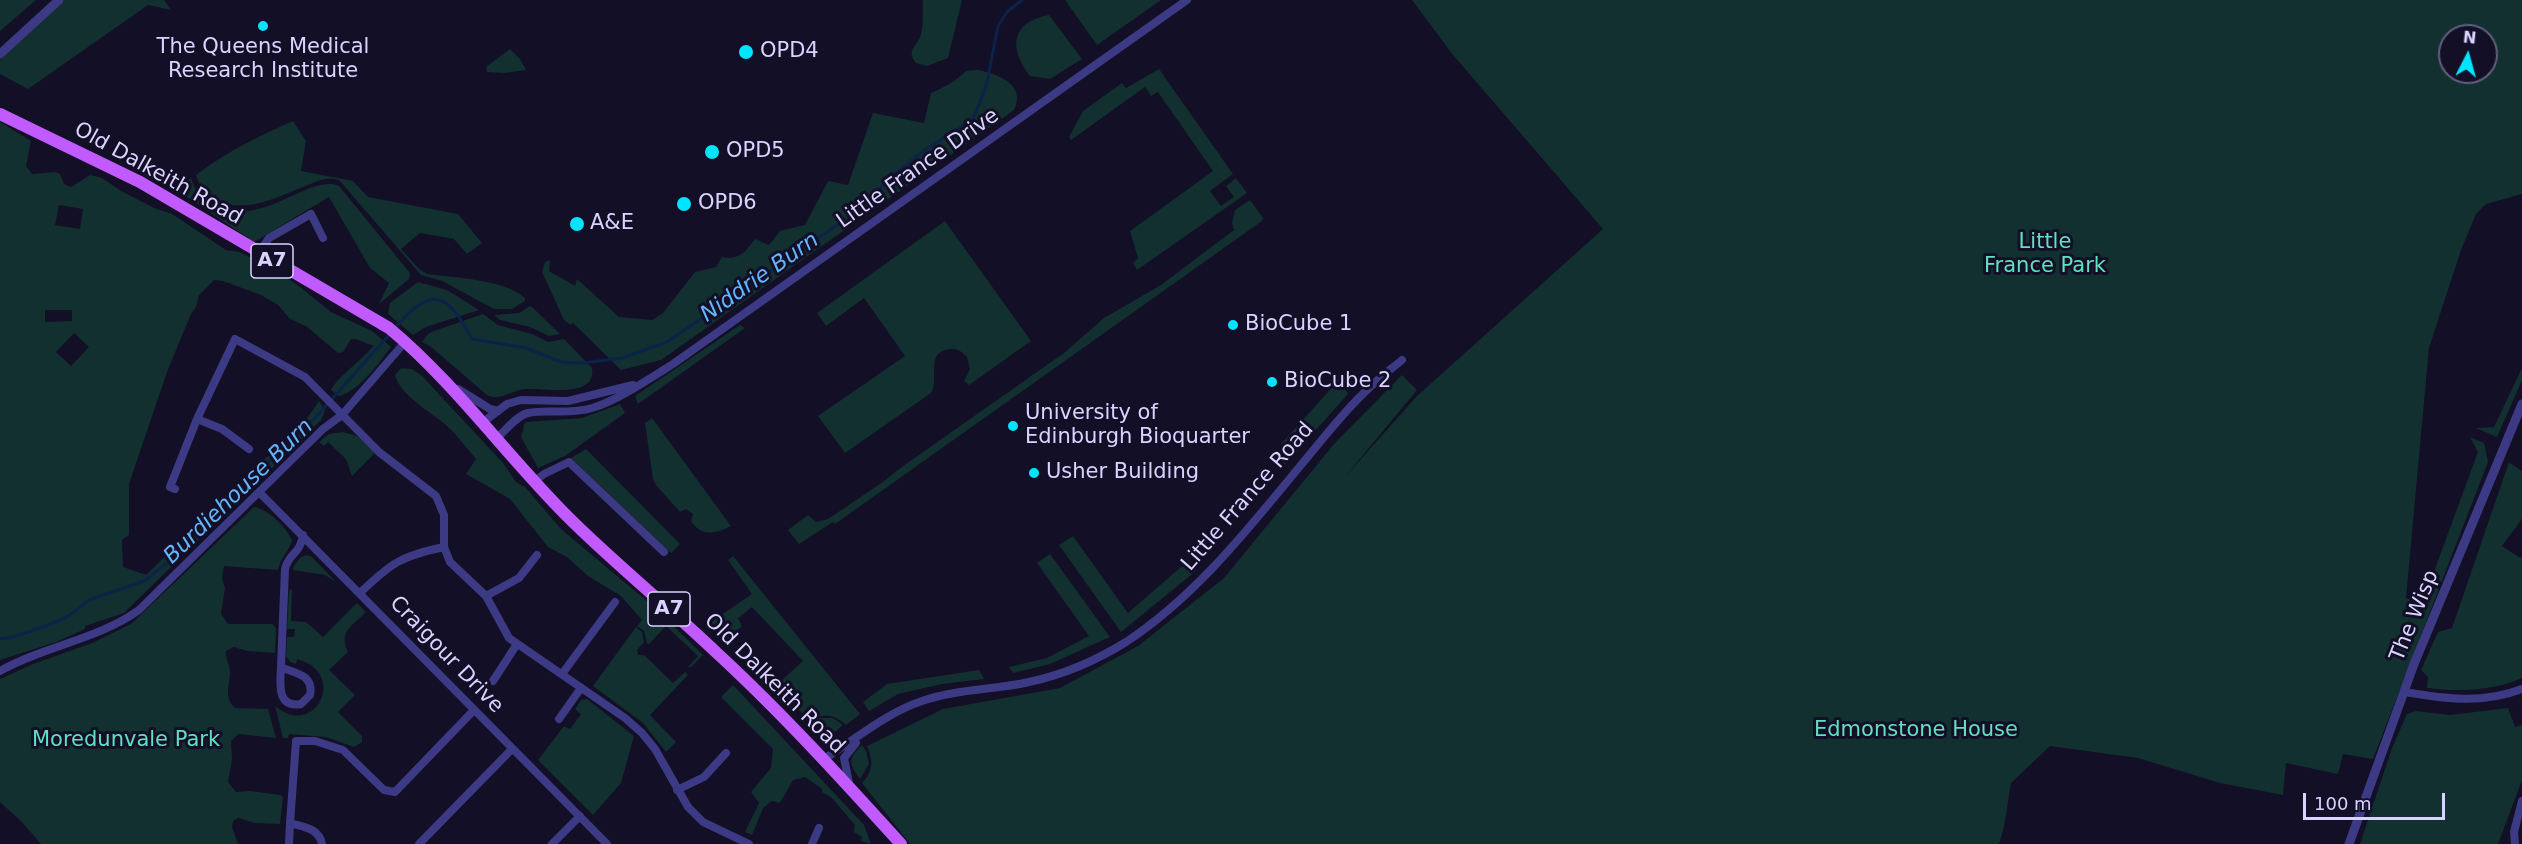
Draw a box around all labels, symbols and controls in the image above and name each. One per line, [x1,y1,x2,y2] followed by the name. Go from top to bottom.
[256,19,270,33] marker: The Queens Medical Research Institute
[2438,24,2498,84] north arrow
[2462,27,2477,48] text: N
[157,35,369,85] place label: The Queens Medical Research Institute
[760,39,819,65] place label: OPD4
[737,43,755,61] marker: OPD4
[832,104,1004,234] street label: Little France Drive
[70,117,246,231] street label: Old Dalkeith Road
[726,139,785,165] place label: OPD5
[703,143,721,161] marker: OPD5
[698,191,757,217] place label: OPD6
[675,195,693,213] marker: OPD6
[590,211,634,237] place label: A&E
[568,215,586,233] marker: A&E
[696,228,824,328] water label: Niddrie Burn
[1984,230,2106,280] park label: Little France Park
[251,244,293,278] road number: A7
[1245,312,1352,338] place label: BioCube 1
[1226,318,1240,332] marker: BioCube 1
[1284,369,1391,395] place label: BioCube 2
[1265,375,1279,389] marker: BioCube 2
[1025,401,1250,451] place label: University of Edinburgh Bioquarter
[159,414,319,570] water label: Burdiehouse Burn
[1177,418,1319,576] street label: Little France Road
[1006,419,1020,433] marker: University of Edinburgh Bioquarter
[1046,460,1199,486] place label: Usher Building
[1027,466,1041,480] marker: Usher Building
[2385,567,2445,665] street label: The Wisp
[384,591,508,719] street label: Craigour Drive
[648,592,690,626] road number: A7
[699,609,849,759] street label: Old Dalkeith Road
[1814,718,2018,744] park label: Edmonstone House
[32,728,220,754] park label: Moredunvale Park
[2306,781,2448,819] scale bar
[2314,793,2372,814] text: 100 m

